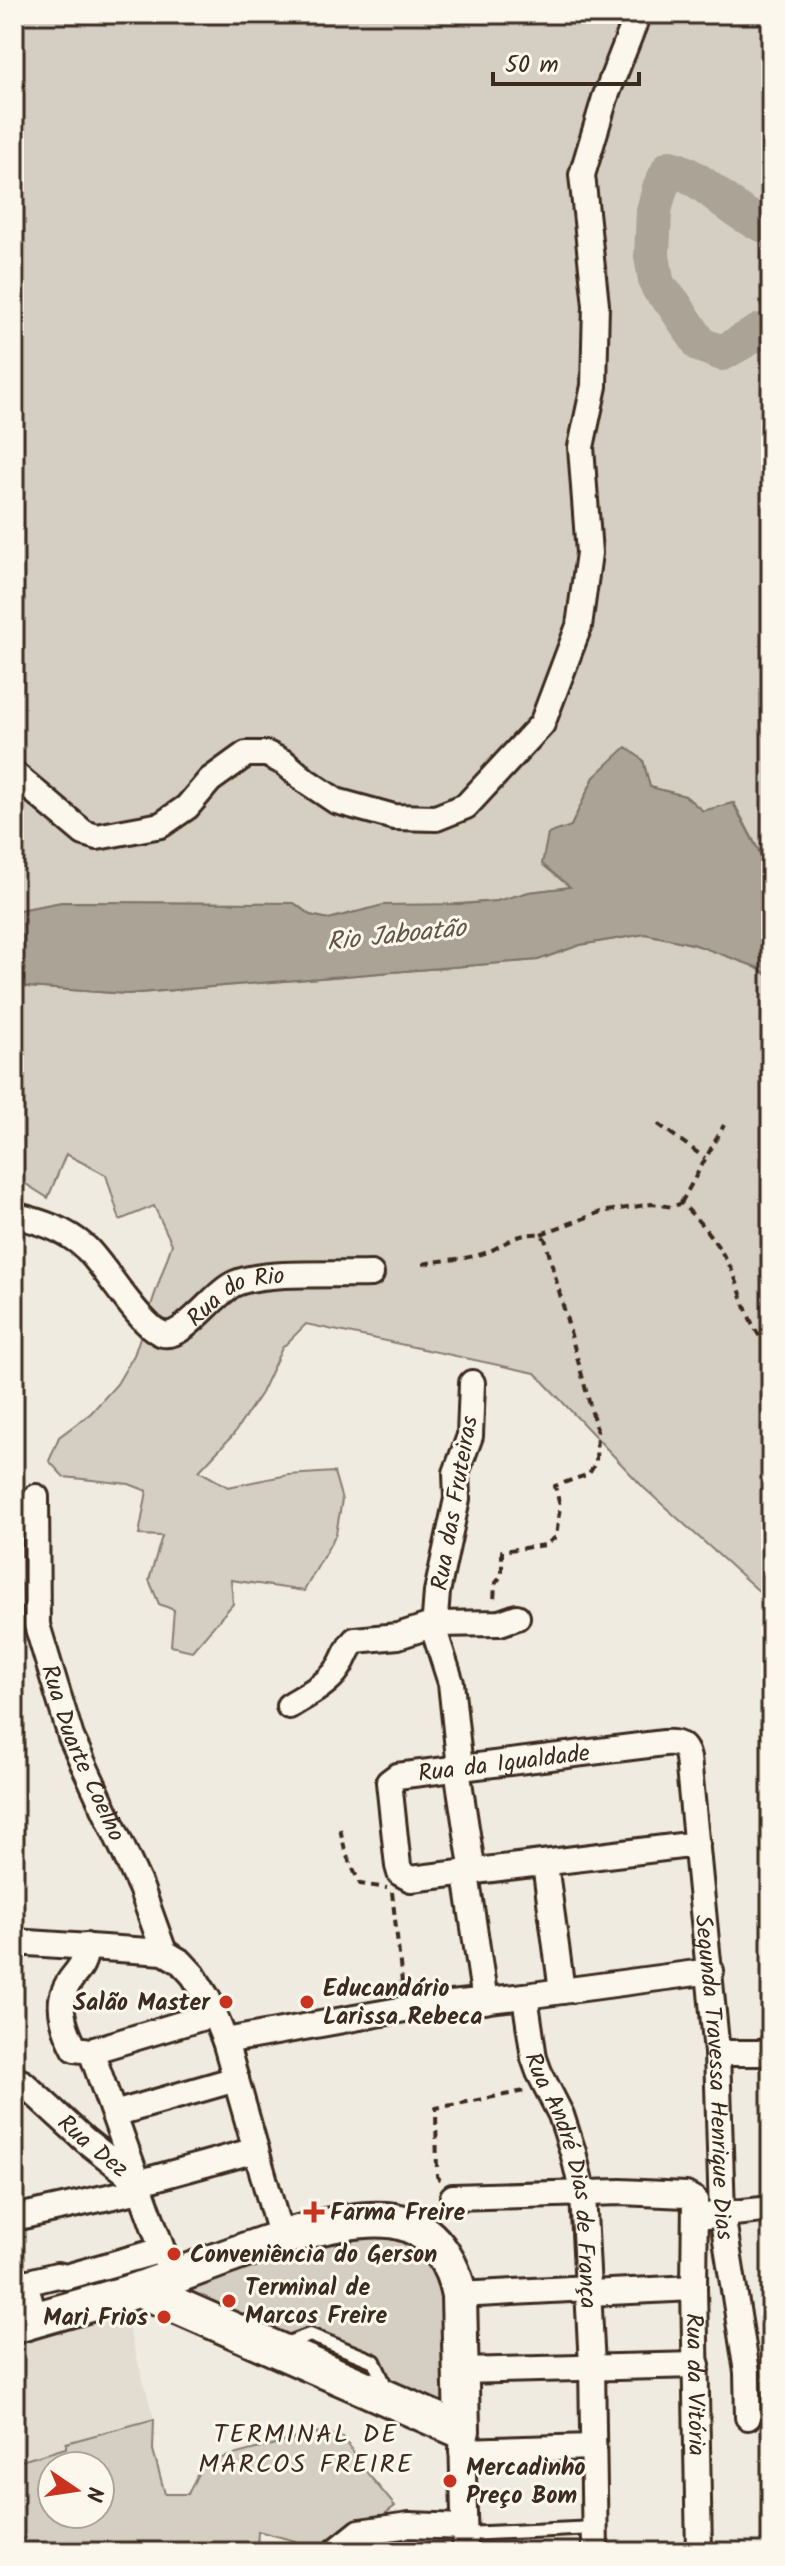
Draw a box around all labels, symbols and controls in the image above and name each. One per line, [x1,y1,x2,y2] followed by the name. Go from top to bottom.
[493,36,639,86] scale bar
[505,46,559,85] text: 50 m
[325,908,470,964] water label: Rio Jaboatão
[178,1257,286,1337] street label: Rua do Rio
[421,1413,490,1594] street label: Rua das Fruteiras
[29,1660,135,1848] street label: Rua Duarte Coelho
[416,1734,592,1794] street label: Rua da Igualdade
[683,1913,744,2243] street label: Segunda Travessa Henrique Dias
[323,1970,483,2037] place label: Educandário Larissa Rebeca
[73,1984,211,2023] place label: Salão Master
[217,1993,235,2011] marker: Salão Master
[298,1993,316,2011] marker: Educandário Larissa Rebeca
[512,2047,607,2310] street label: Rua André Dias de França
[47,2105,137,2188] street label: Rua Dez
[330,2194,465,2233] place label: Farma Freire
[305,2203,323,2221] marker: Farma Freire
[190,2236,437,2275] place label: Conveniência do Gerson
[165,2245,183,2263] marker: Conveniência do Gerson
[245,2269,388,2336] place label: Terminal de Marcos Freire
[220,2292,238,2310] marker: Terminal de Marcos Freire
[43,2299,148,2338] place label: Mari Frios
[155,2308,173,2326] marker: Mari Frios
[673,2313,715,2456] street label: Rua da Vitória
[198,2414,414,2486] district label: TERMINAL DE MARCOS FREIRE
[466,2449,586,2516] place label: Mercadinho Preço Bom
[36,2450,116,2530] north arrow
[441,2472,459,2490] marker: Mercadinho Preço Bom
[74,2483,112,2505] text: N

